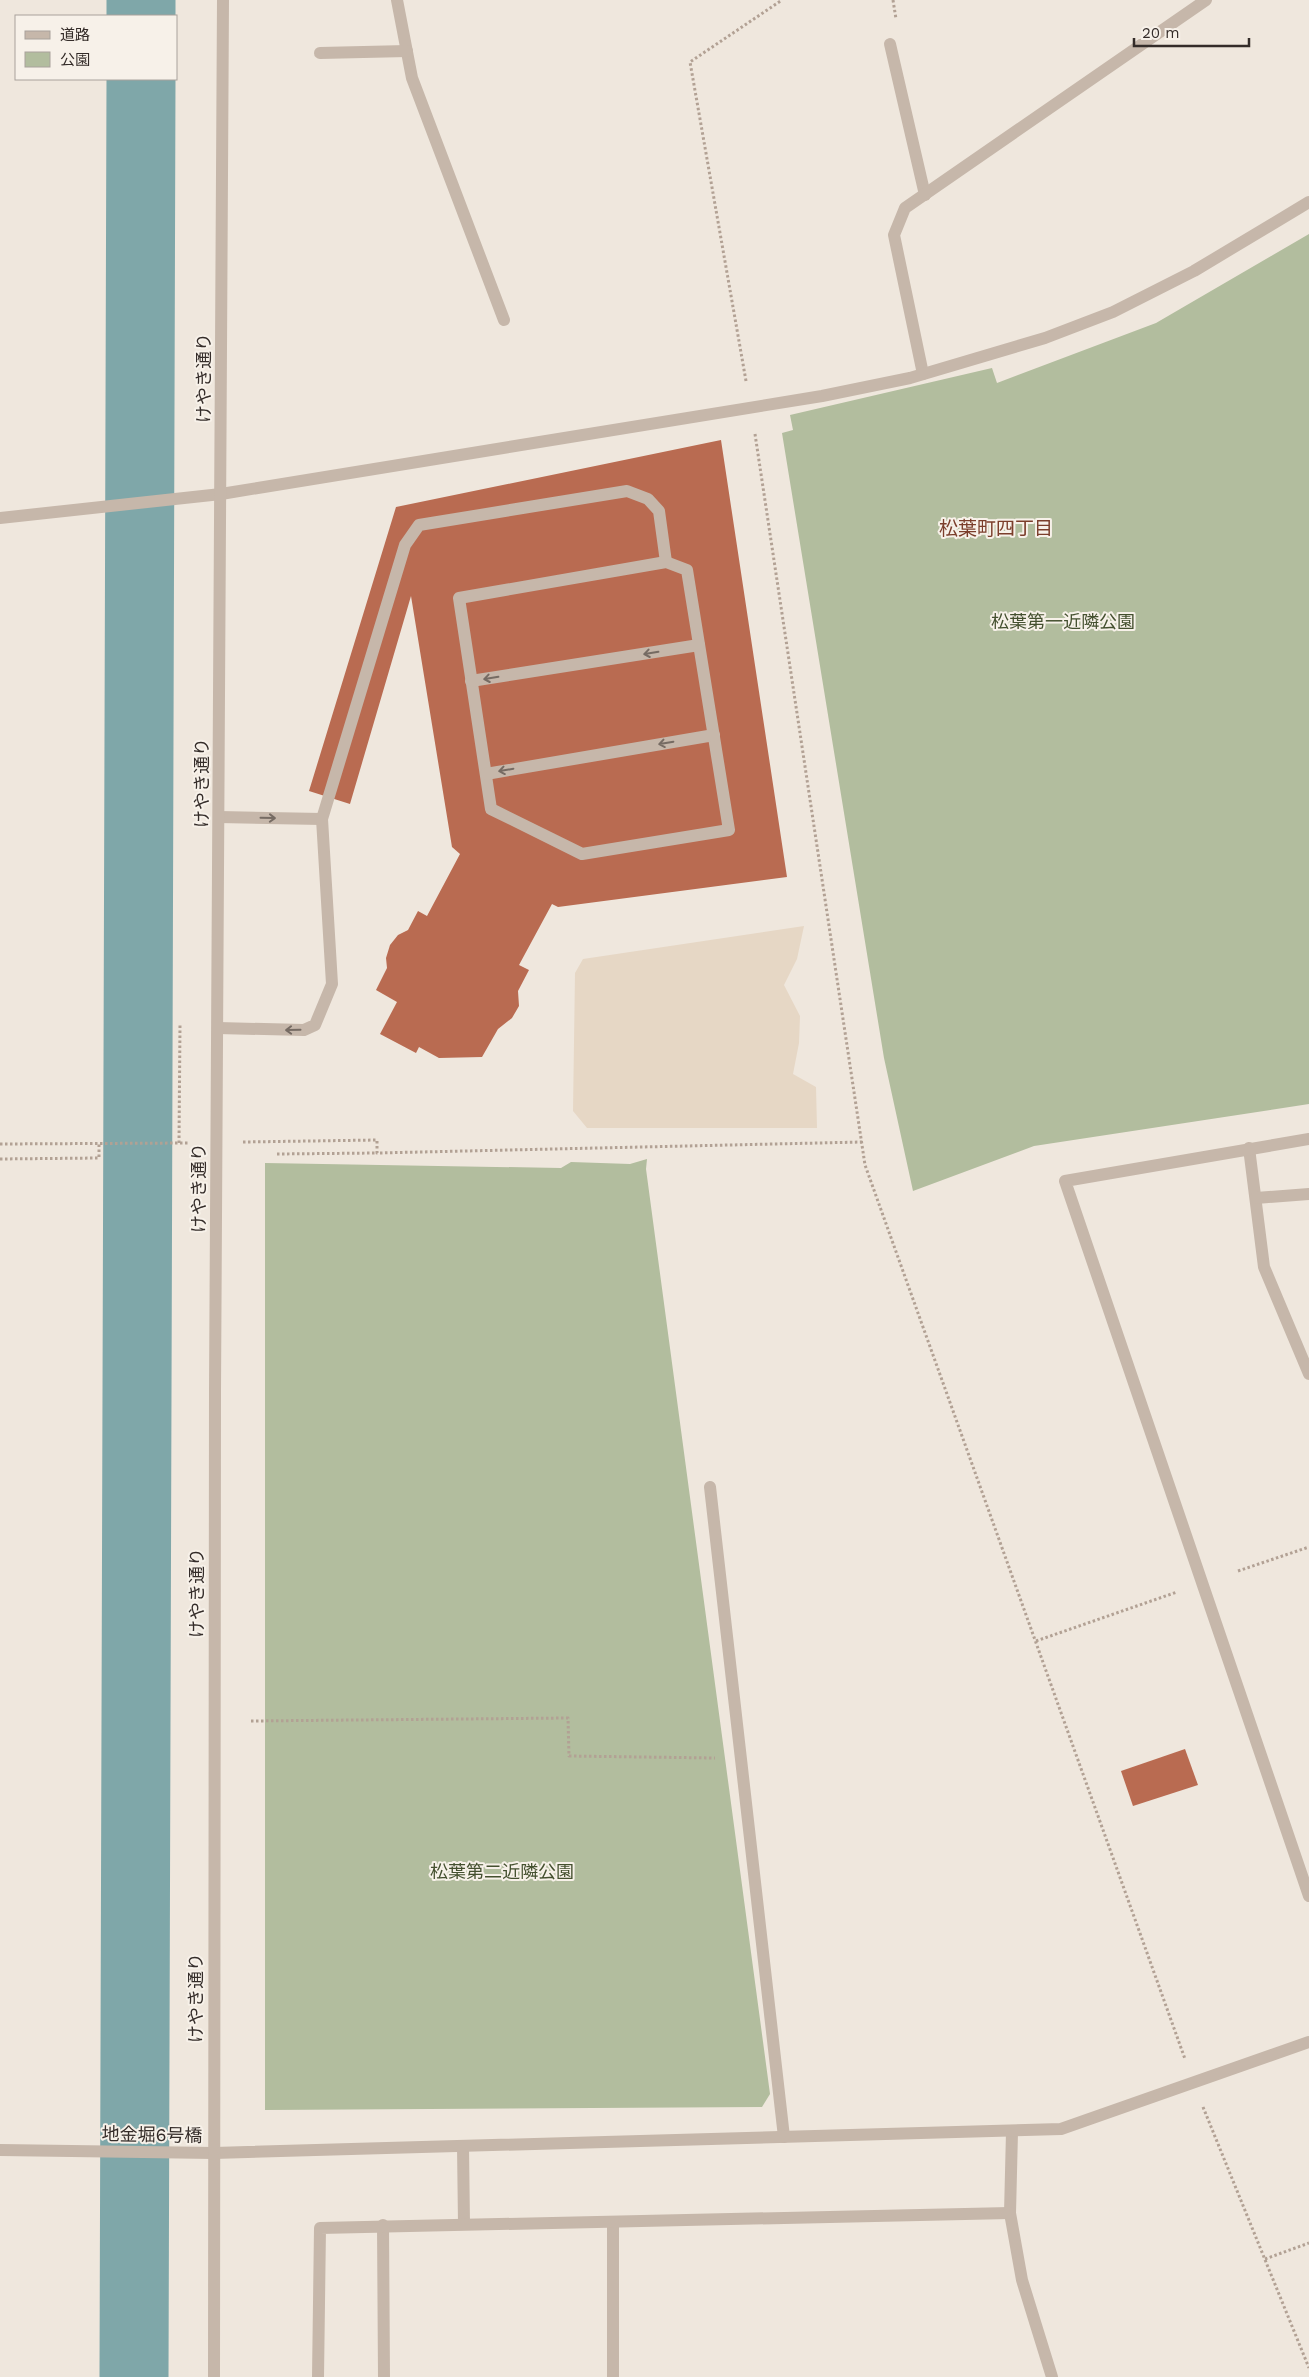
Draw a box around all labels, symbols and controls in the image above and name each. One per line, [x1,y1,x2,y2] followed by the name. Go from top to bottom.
[15,15,178,80] legend
[1134,15,1249,47] scale bar
[1142,24,1180,42] text: 20 m
[60,26,90,44] text: 道路
[60,51,90,69] text: 公園
[193,333,214,423] street label: けやき通り
[939,517,1053,540] district label: 松葉町四丁目
[991,611,1135,632] park label: 松葉第一近隣公園
[644,648,660,658] one-way arrow
[483,673,499,683] one-way arrow
[191,738,212,828] street label: けやき通り
[659,739,675,749] one-way arrow
[498,766,514,776] one-way arrow
[259,813,275,823] one-way arrow
[286,1025,302,1035] one-way arrow
[188,1143,209,1233] street label: けやき通り
[186,1548,207,1638] street label: けやき通り
[430,1861,574,1882] park label: 松葉第二近隣公園
[185,1953,206,2043] street label: けやき通り
[101,2123,203,2146] street label: 地金堀6号橋

